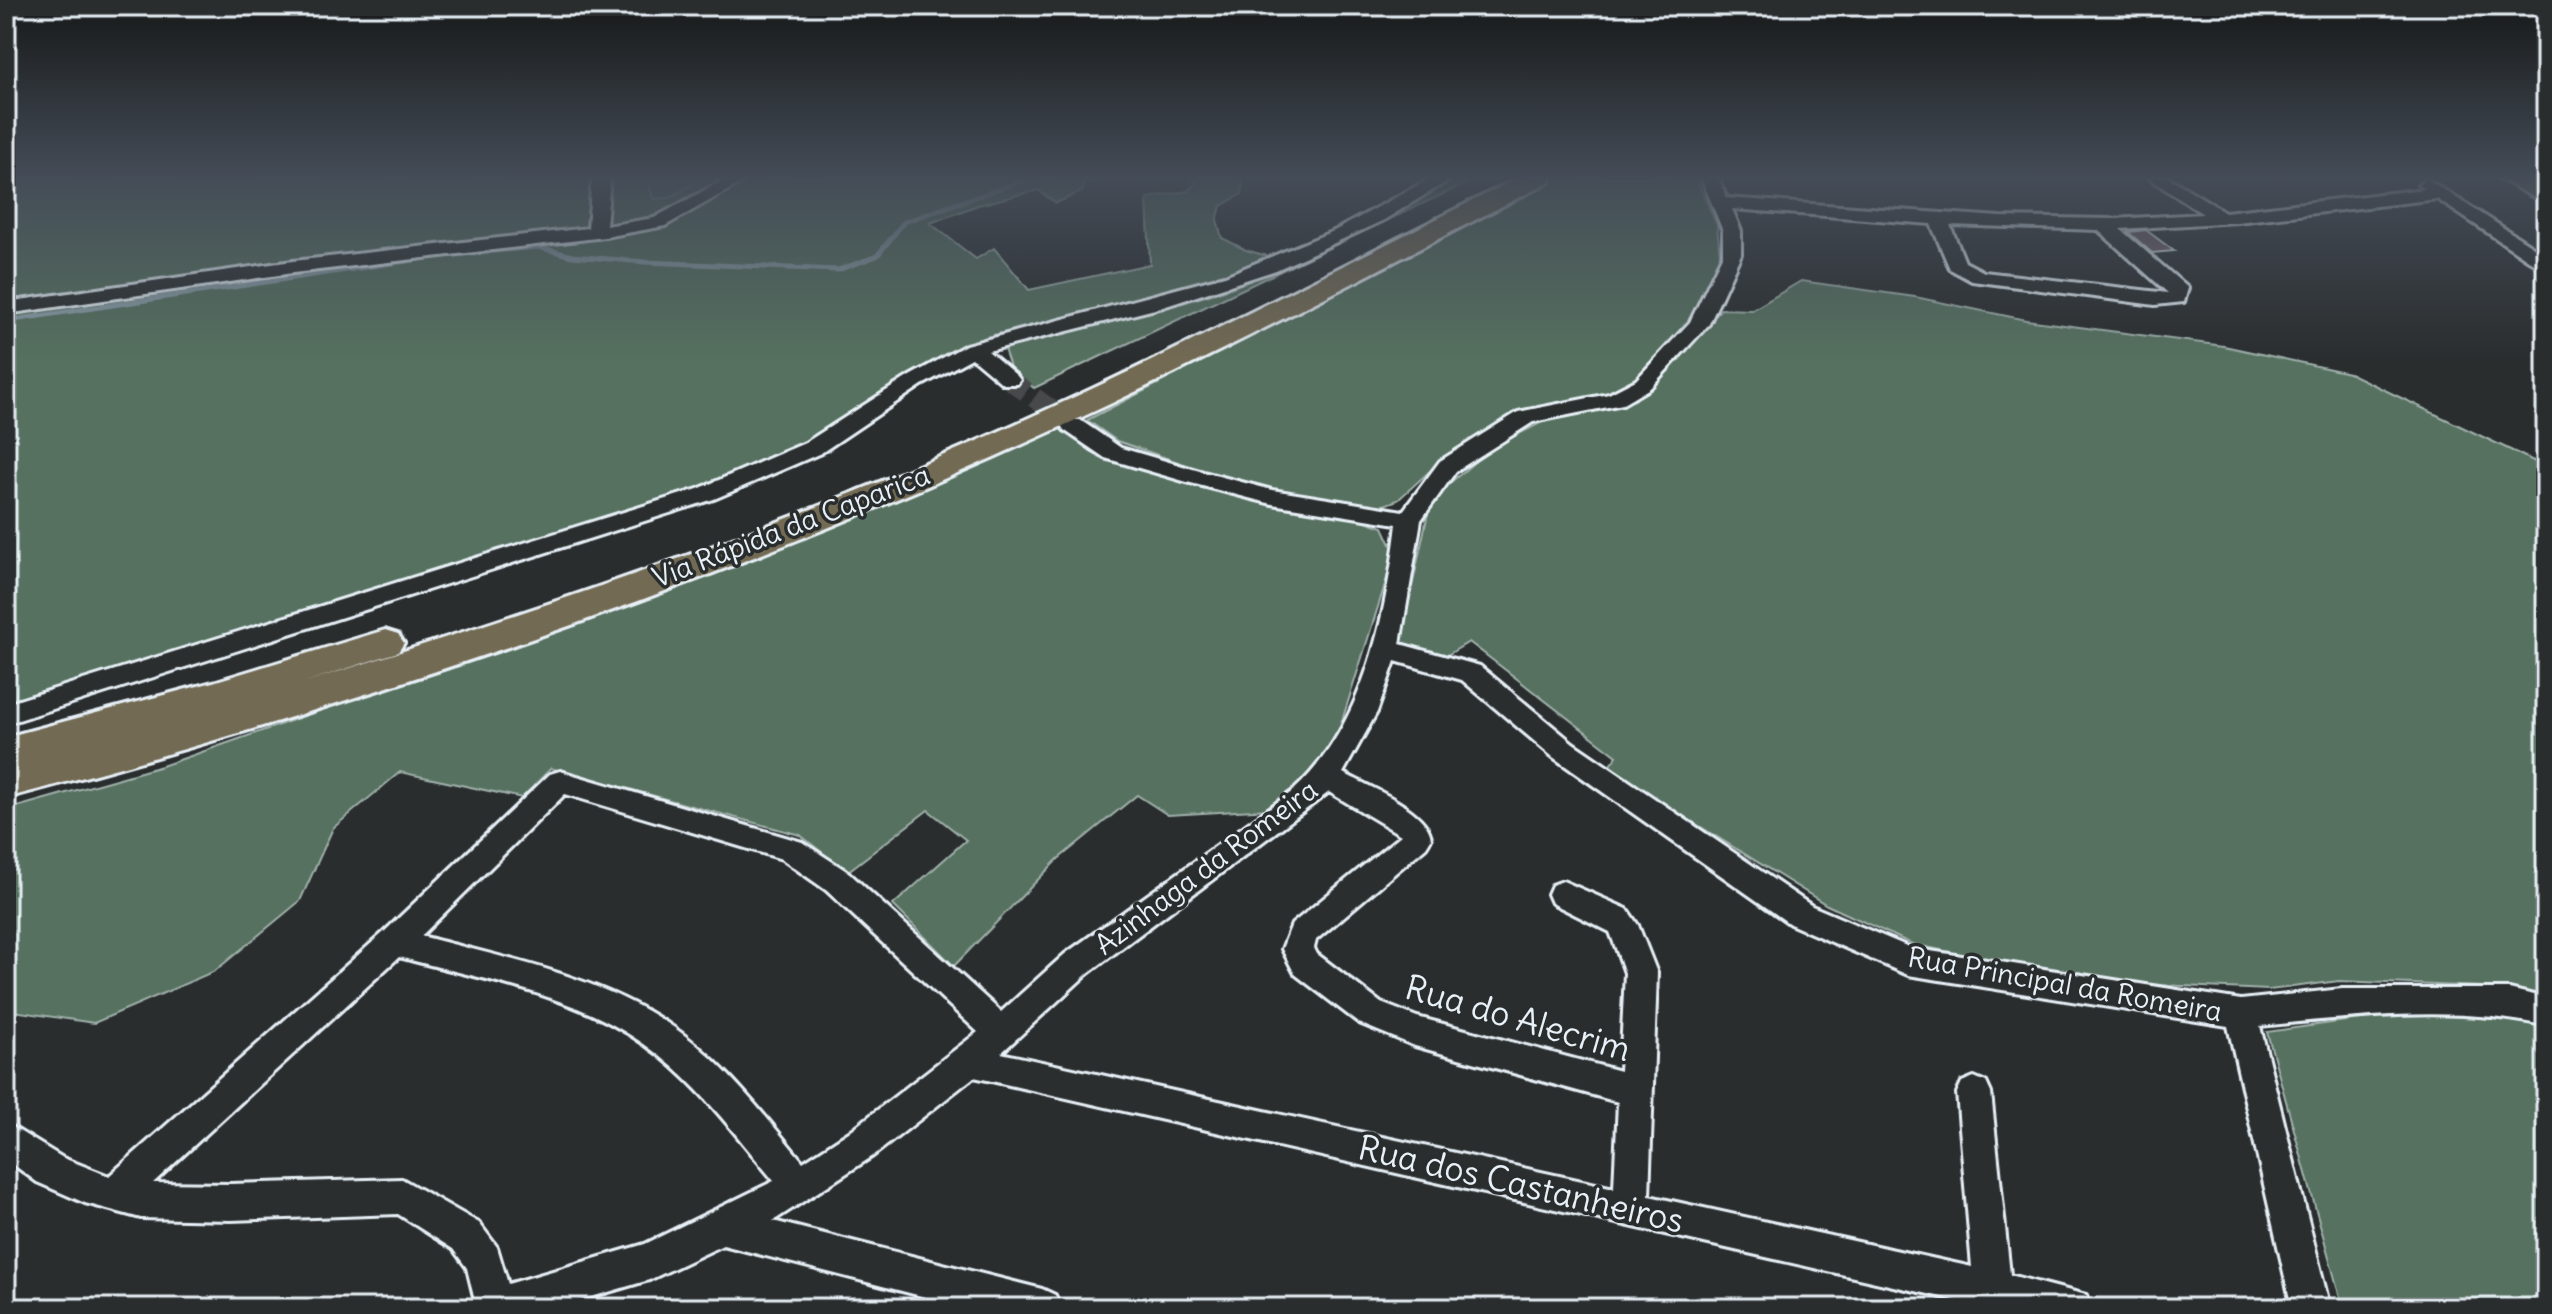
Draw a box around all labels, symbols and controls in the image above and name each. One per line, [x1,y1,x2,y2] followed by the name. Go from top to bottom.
[647,456,935,596] street label: Via Rápida da Caparica
[1088,771,1324,963] street label: Azinhaga da Romeira
[1905,939,2225,1029] street label: Rua Principal da Romeira
[1401,965,1636,1070] street label: Rua do Alecrim
[1354,1125,1688,1242] street label: Rua dos Castanheiros

